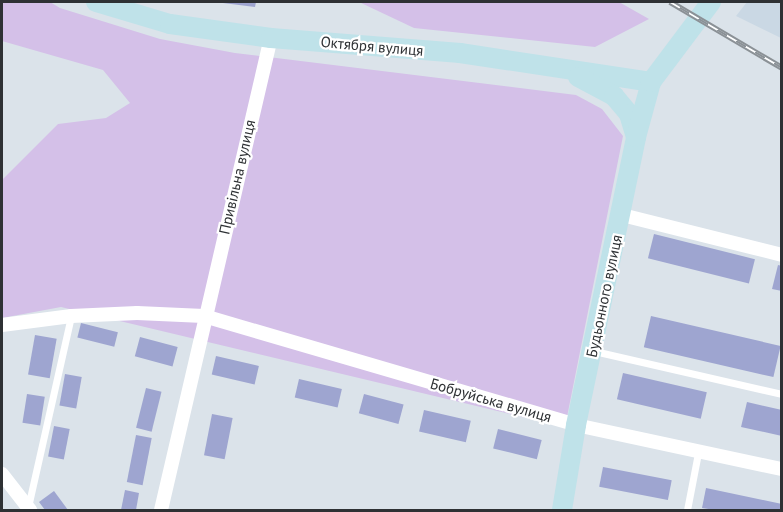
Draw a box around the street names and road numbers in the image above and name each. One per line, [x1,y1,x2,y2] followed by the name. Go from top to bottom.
[320,33,424,59] street label: Октября вулиця
[215,118,259,236] street label: Привільна вулиця
[582,233,626,359] street label: Будьонного вулиця
[428,374,554,426] street label: Бобруйська вулиця

